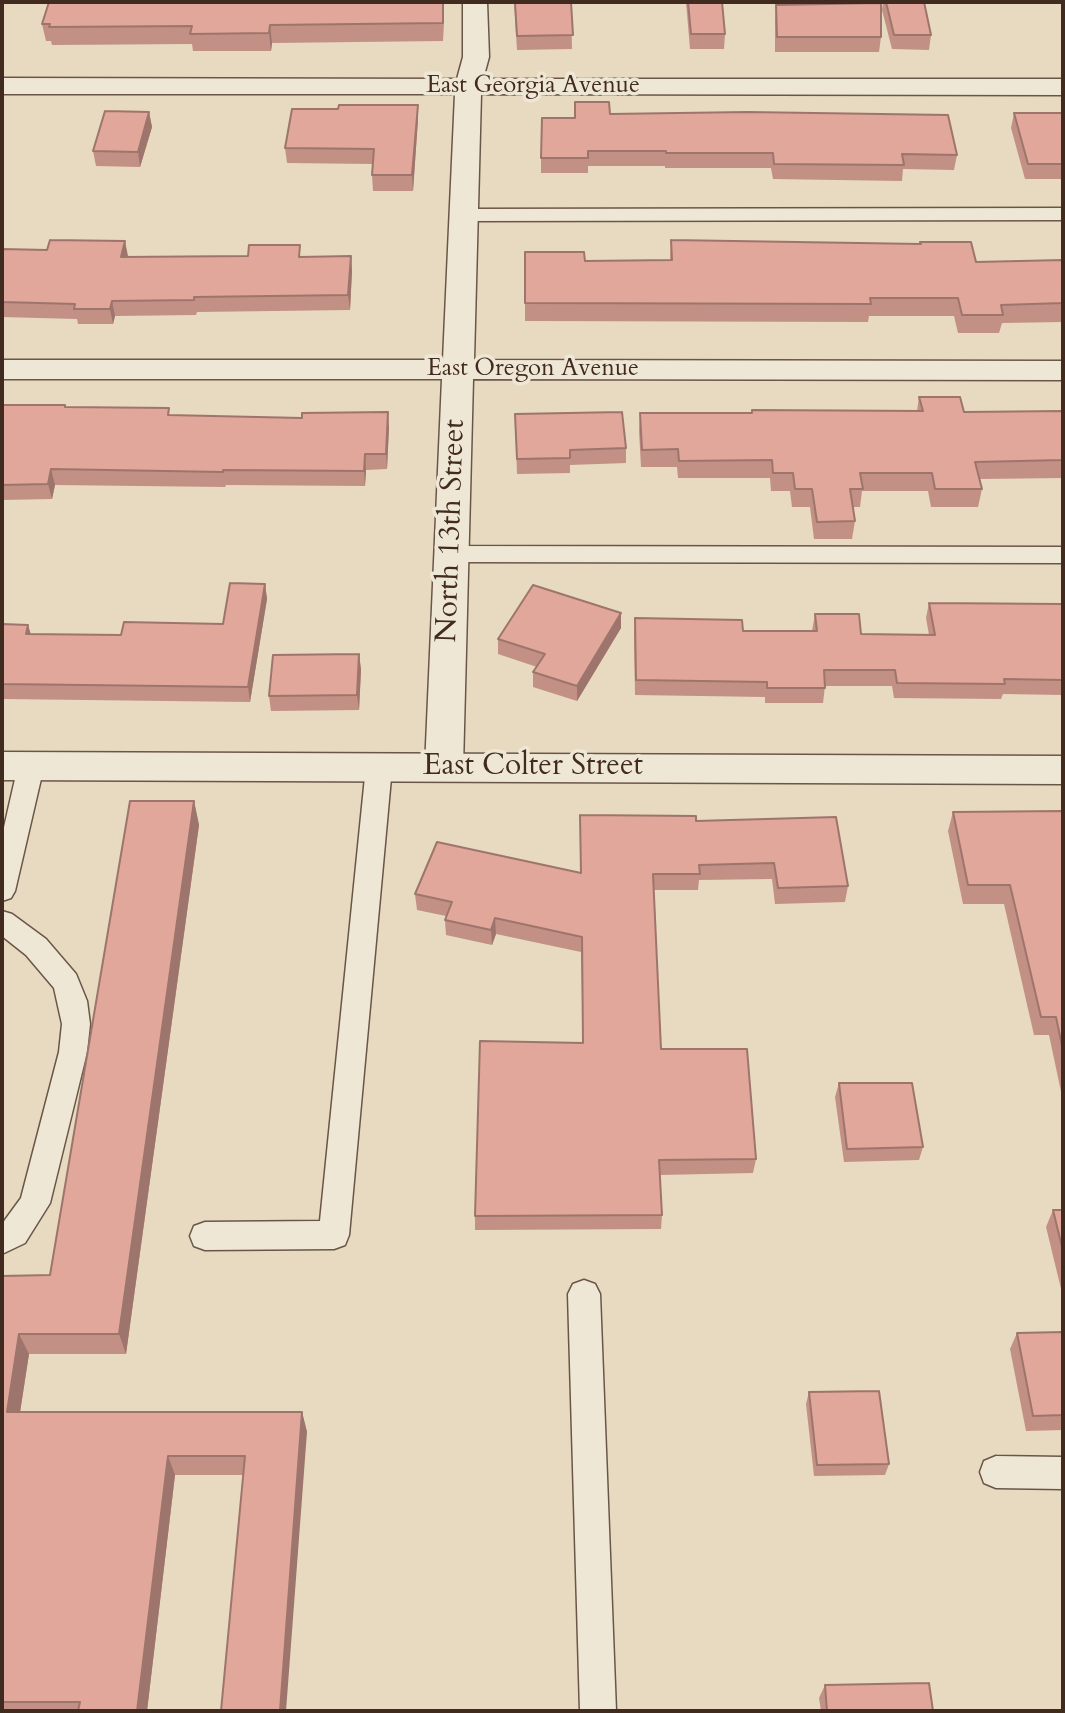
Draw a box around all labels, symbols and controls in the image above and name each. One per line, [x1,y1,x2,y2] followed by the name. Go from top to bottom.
[426,72,640,100] street label: East Georgia Avenue
[427,355,639,383] street label: East Oregon Avenue
[430,419,474,643] street label: North 13th Street
[423,749,643,785] street label: East Colter Street

